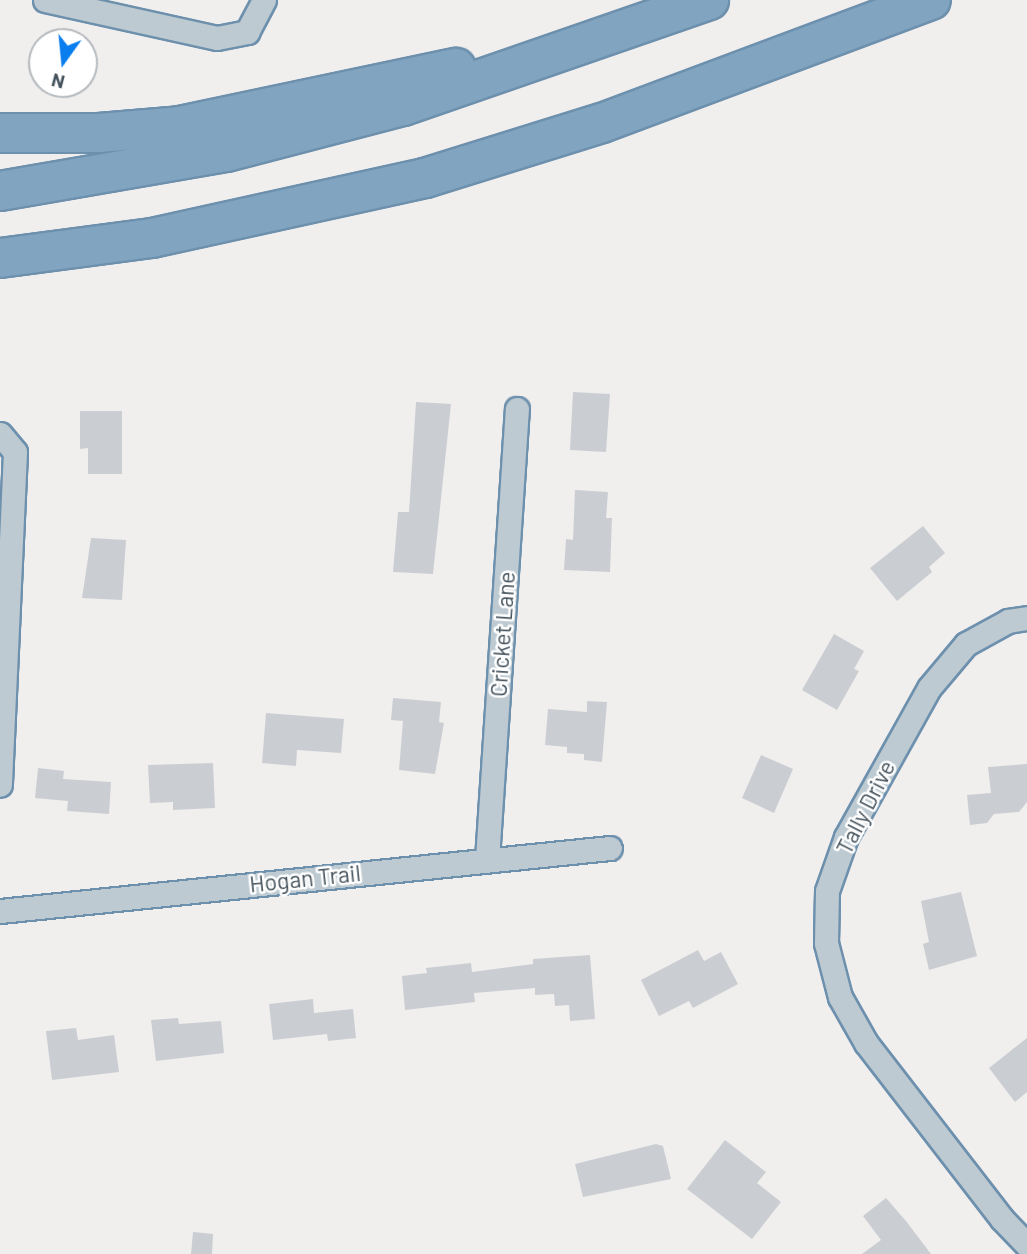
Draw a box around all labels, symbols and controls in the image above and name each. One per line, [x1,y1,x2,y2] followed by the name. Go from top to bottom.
[28,28,98,98] north arrow
[49,69,67,95] text: N
[484,570,520,698] street label: Cricket Lane
[830,756,900,858] street label: Tally Drive
[248,858,362,898] street label: Hogan Trail

